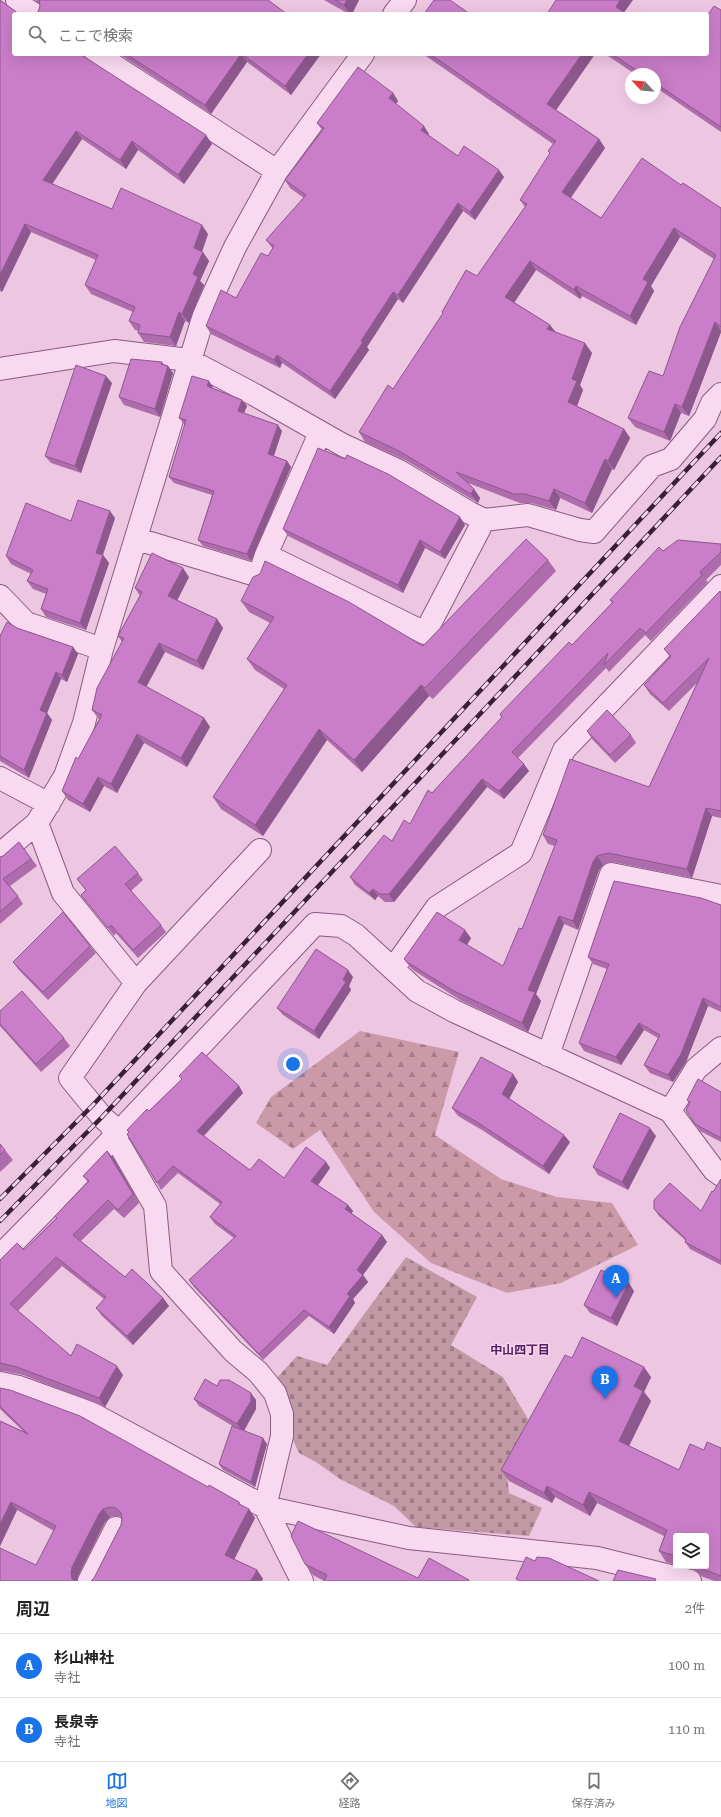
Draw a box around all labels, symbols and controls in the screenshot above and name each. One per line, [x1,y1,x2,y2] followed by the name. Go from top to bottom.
[12,12,709,56] search box
[26,23,48,45] icon: search
[58,27,133,45] text: ここで検索
[625,68,661,104] north arrow
[283,1054,303,1074] your location
[603,1265,629,1298] pin: A
[490,1343,550,1357] district label: 中山四丁目
[592,1366,618,1399] pin: B
[673,1533,709,1569] map controls
[673,1533,709,1569] button: layers
[16,1599,50,1619] text: 周辺
[685,1601,705,1616] text: 2件
[54,1649,114,1667] text: 杉山神社
[24,1658,34,1673] text: A
[668,1658,705,1673] text: 100 m
[54,1670,80,1685] text: 寺社
[54,1713,99,1731] text: 長泉寺
[24,1722,34,1737] text: B
[668,1722,705,1737] text: 110 m
[54,1734,80,1749] text: 寺社
[106,1770,128,1810] tab: 地図
[339,1770,361,1810] tab: 経路
[572,1770,616,1810] tab: 保存済み

